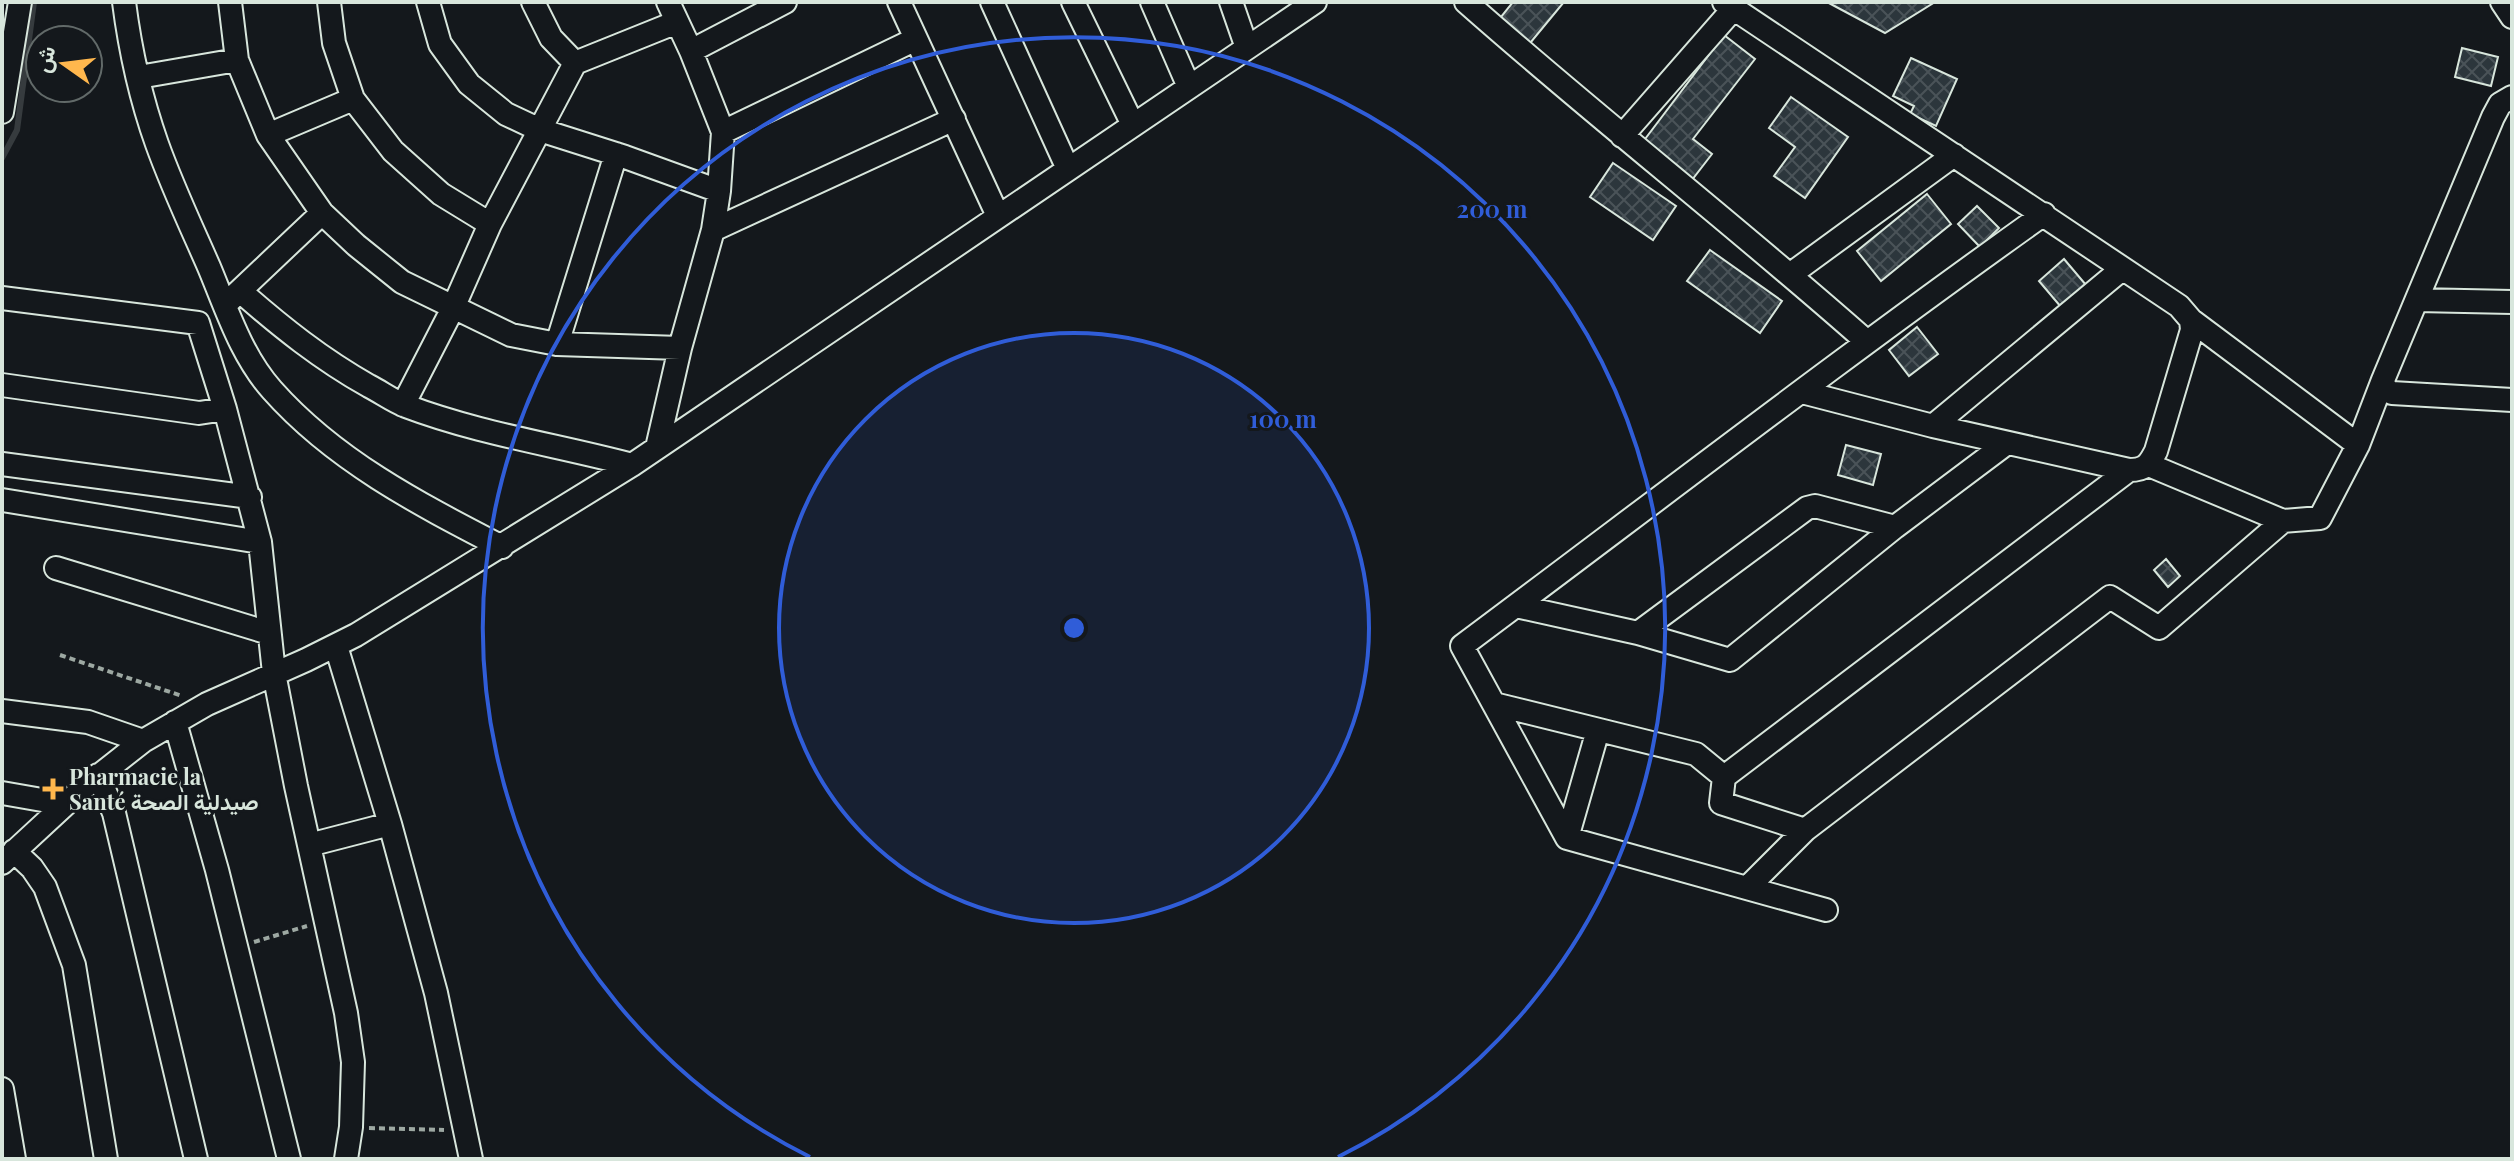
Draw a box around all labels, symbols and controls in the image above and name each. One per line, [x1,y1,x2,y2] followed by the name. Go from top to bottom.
[24,24,104,104] north arrow
[26,42,61,75] text: ش
[1457,192,1528,224] text: 200 m
[1249,402,1317,434] text: 100 m
[1060,614,1088,642] centre of rings
[69,761,259,816] place label: Pharmacie la Santé صيدلية الصحة
[44,780,62,798] marker: Pharmacie la Santé صيدلية الصحة

